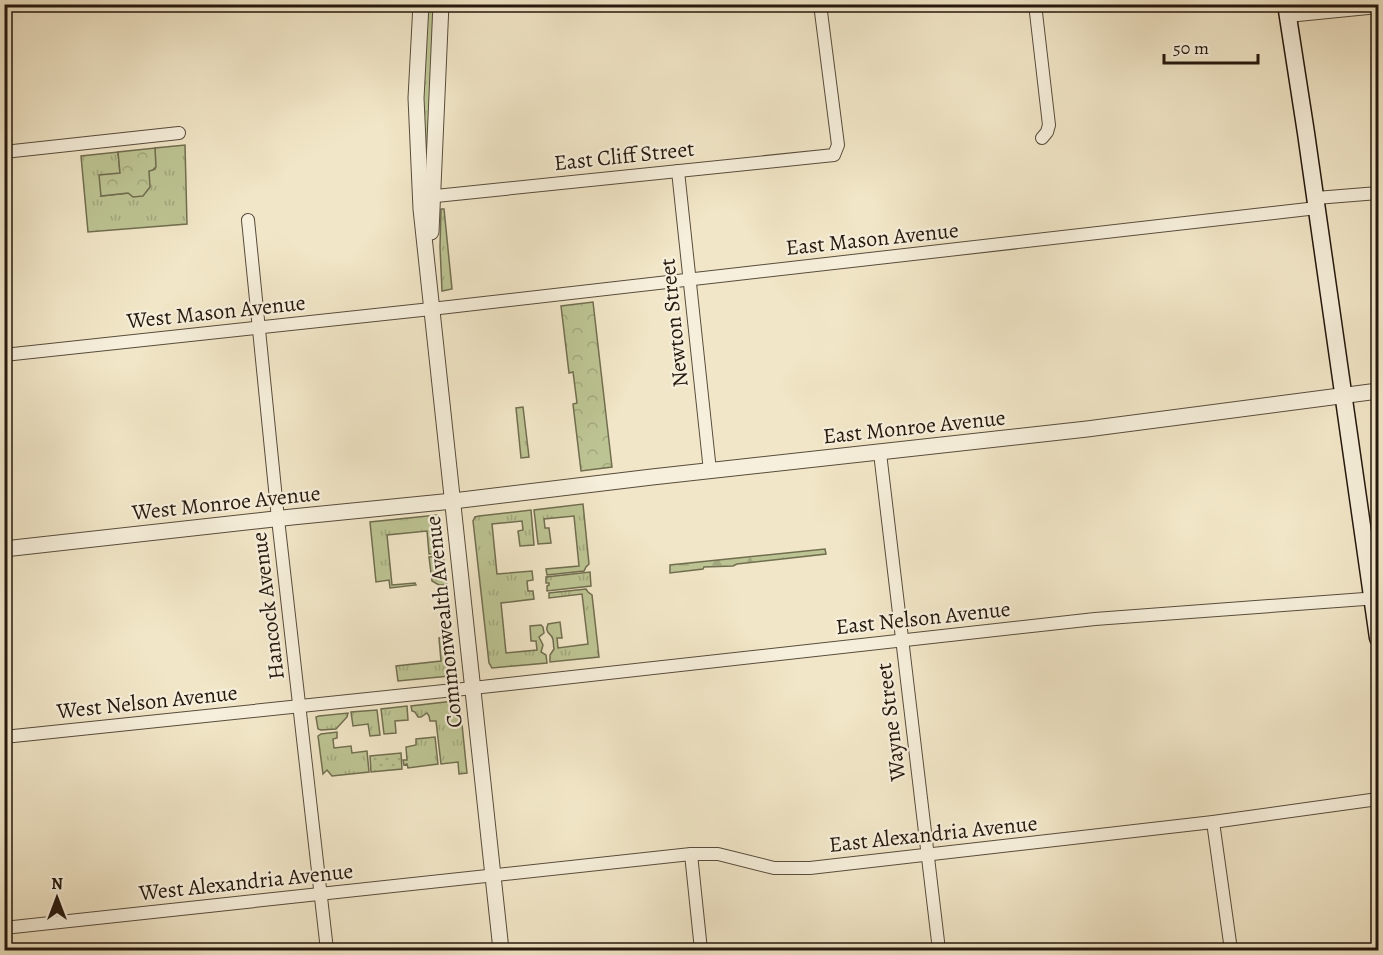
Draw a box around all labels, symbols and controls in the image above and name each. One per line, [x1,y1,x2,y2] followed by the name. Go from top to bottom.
[1164,27,1258,65] scale bar
[1173,36,1209,60] text: 50 m
[552,134,696,178] street label: East Cliff Street
[784,215,960,263] street label: East Mason Avenue
[652,257,696,389] street label: Newton Street
[124,288,307,336] street label: West Mason Avenue
[821,402,1007,451] street label: East Monroe Avenue
[129,478,322,528] street label: West Monroe Avenue
[418,514,470,729] street label: Commonwealth Avenue
[244,530,292,681] street label: Hancock Avenue
[834,594,1012,642] street label: East Nelson Avenue
[869,661,913,784] street label: Wayne Street
[54,678,239,727] street label: West Nelson Avenue
[827,808,1039,860] street label: East Alexandria Avenue
[137,856,355,908] street label: West Alexandria Avenue
[27,868,87,928] north arrow
[51,873,63,895] text: N

